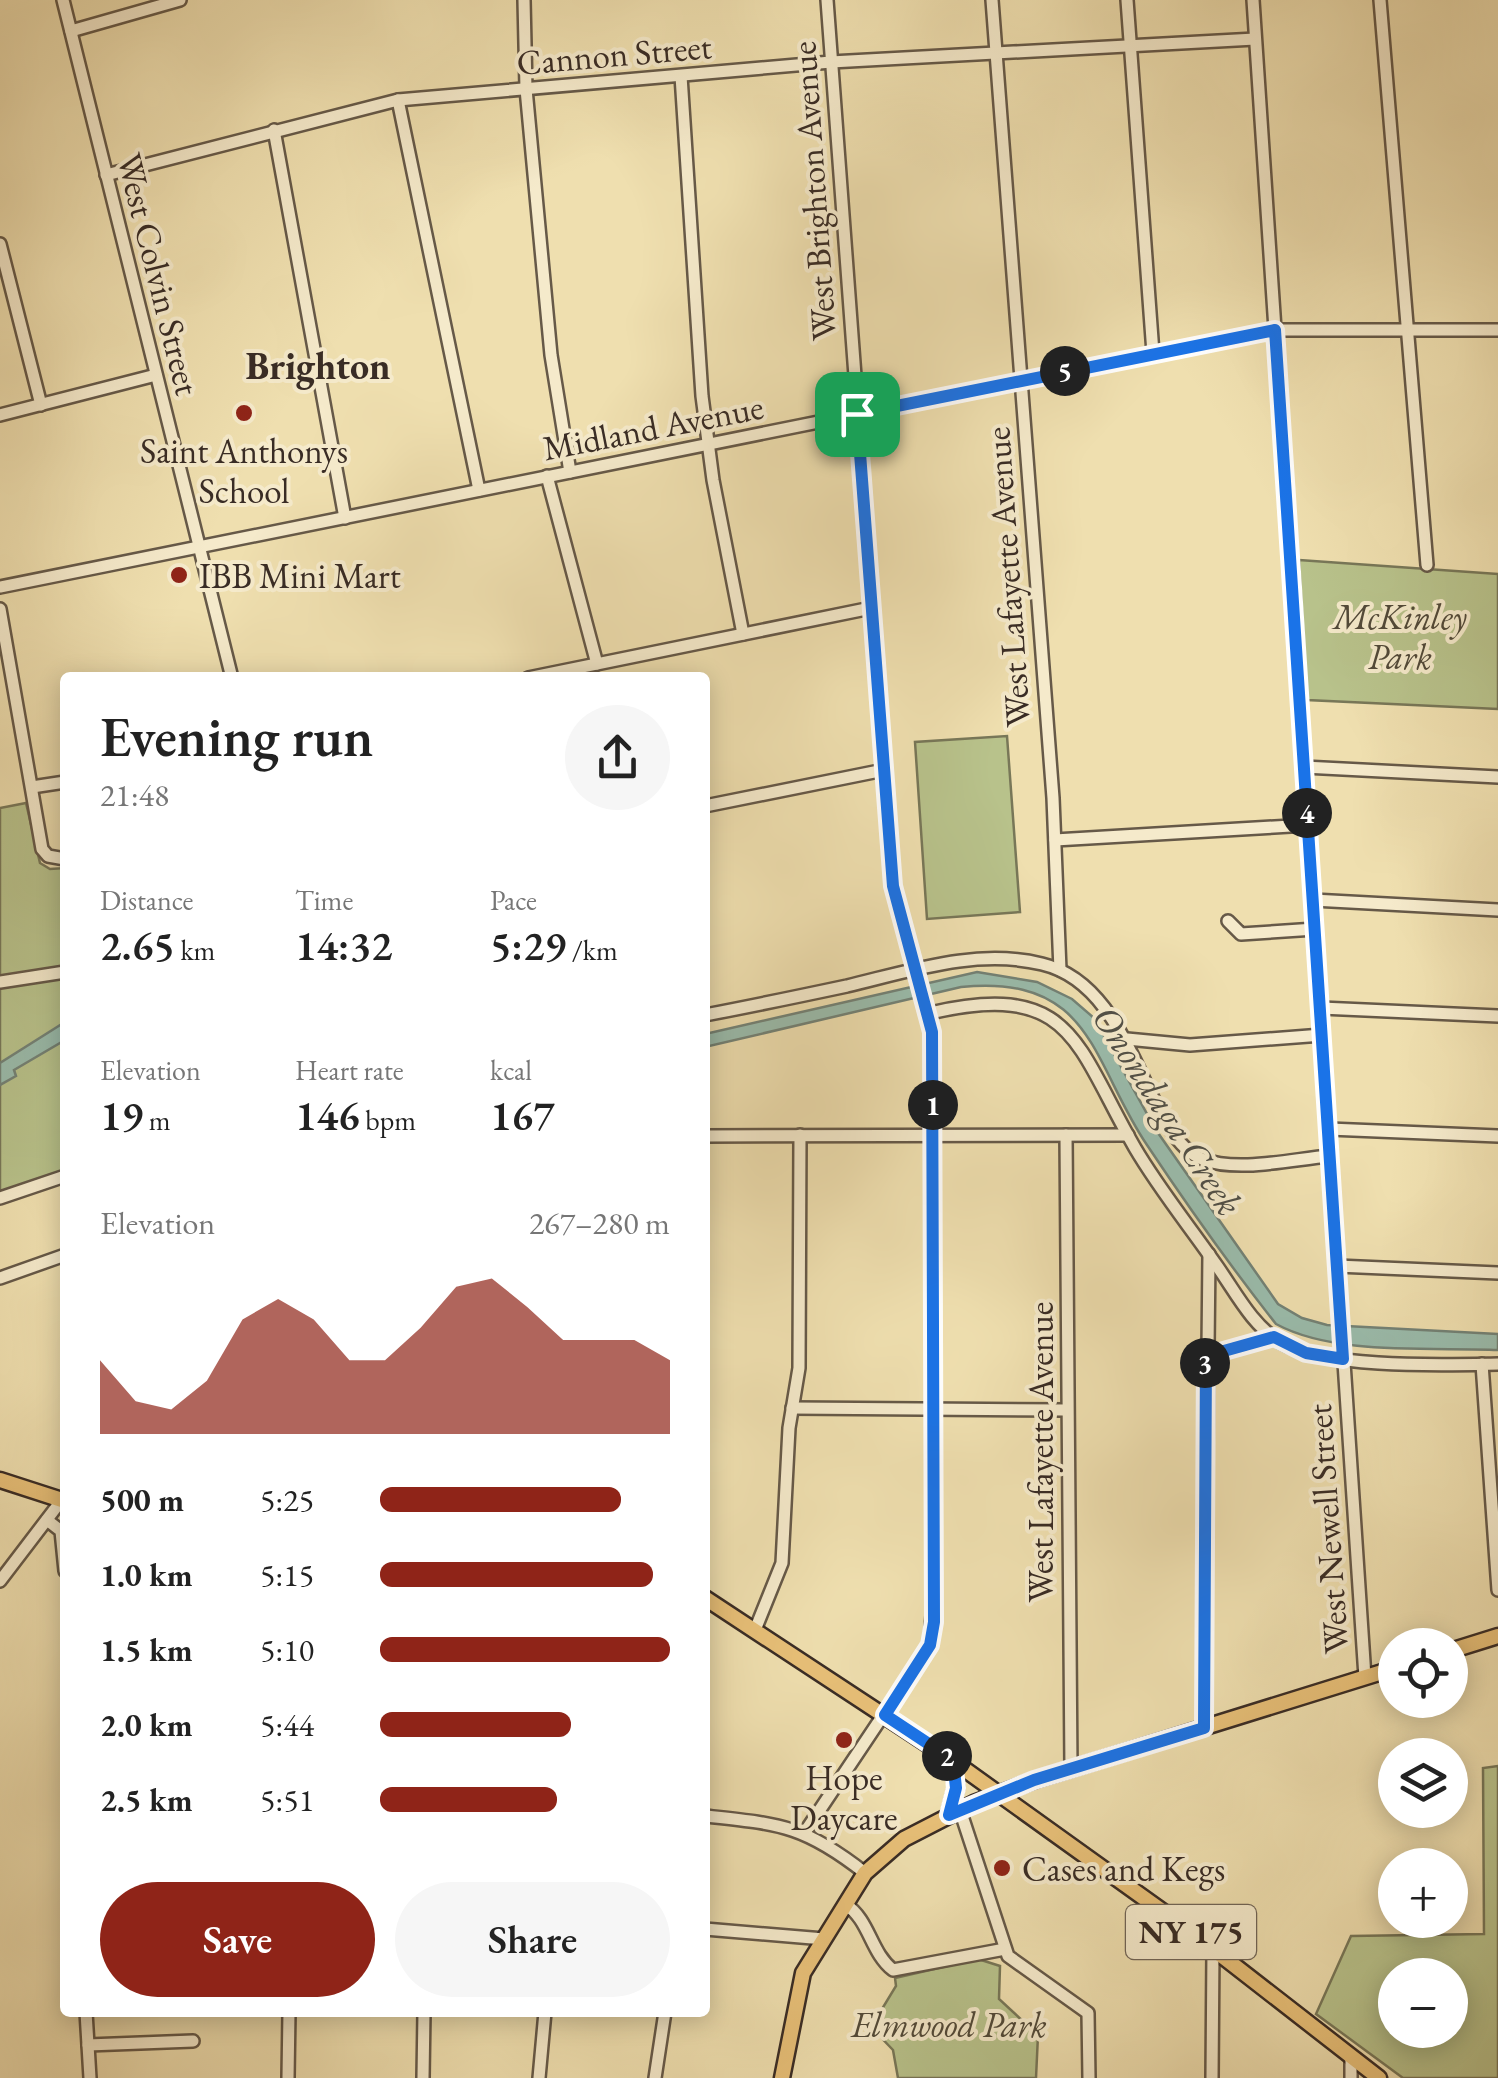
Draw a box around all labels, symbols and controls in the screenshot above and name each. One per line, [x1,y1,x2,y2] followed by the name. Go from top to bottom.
[515,23,713,85] street label: Cannon Street
[780,40,846,342] street label: West Brighton Avenue
[107,148,211,400] street label: West Colvin Street
[245,341,391,390] district label: Brighton
[1040,346,1090,396] pin: 5
[1058,353,1072,389] text: 5
[815,372,900,457] pin
[539,384,767,470] street label: Midland Avenue
[830,387,885,442] icon: arrive
[233,402,255,424] marker: Saint Anthonys School
[974,425,1040,729] street label: West Lafayette Avenue
[140,428,348,513] place label: Saint Anthonys School
[199,553,401,598] place label: IBB Mini Mart
[168,564,190,586] marker: IBB Mini Mart
[1331,594,1467,679] park label: McKinley Park
[100,701,373,772] text: Evening run
[565,705,670,810] button: share
[100,774,169,816] text: 21:48
[1282,788,1332,838] pin: 4
[1300,795,1314,831] text: 4
[100,882,194,918] text: Distance
[295,882,353,918] text: Time
[490,882,537,918] text: Pace
[100,918,175,973] text: 2.65
[295,918,393,973] text: 14:32
[490,918,566,973] text: 5:29
[175,932,215,968] text: km
[566,932,618,968] text: /km
[1082,996,1254,1224] water label: Onondaga Creek
[100,1052,201,1088] text: Elevation
[295,1052,404,1088] text: Heart rate
[490,1052,532,1088] text: kcal
[908,1080,958,1130] pin: 1
[926,1087,940,1123] text: 1
[100,1088,143,1143] text: 19
[295,1088,360,1143] text: 146
[490,1088,555,1143] text: 167
[143,1102,170,1138] text: m
[360,1102,416,1138] text: bpm
[100,1202,215,1244] text: Elevation
[529,1202,670,1244] text: 267–280 m
[1018,1302,1063,1602] street label: West Lafayette Avenue
[1180,1338,1230,1388] pin: 3
[1198,1345,1212,1381] text: 3
[1296,1403,1358,1655] street label: West Newell Street
[100,1479,184,1521] text: 500 m
[260,1479,314,1521] text: 5:25
[100,1554,193,1596] text: 1.0 km
[260,1554,314,1596] text: 5:15
[1378,1628,1468,2048] map controls
[1378,1628,1468,1718] button: locate
[100,1629,193,1671] text: 1.5 km
[260,1629,314,1671] text: 5:10
[100,1704,193,1746] text: 2.0 km
[260,1704,314,1746] text: 5:44
[833,1729,855,1751] marker: Hope Daycare
[922,1731,972,1781] pin: 2
[940,1738,954,1774] text: 2
[1378,1738,1468,1828] button: layers
[790,1755,898,1840] place label: Hope Daycare
[100,1779,193,1821] text: 2.5 km
[260,1779,314,1821] text: 5:51
[1022,1846,1225,1891] place label: Cases and Kegs
[1378,1848,1468,1938] button: +
[991,1857,1013,1879] marker: Cases and Kegs
[100,1882,375,1997] button: Save
[395,1882,670,1997] button: Share
[1126,1905,1256,1959] road number: NY 175
[1378,1958,1468,2048] button: −
[849,2002,1047,2047] park label: Elmwood Park

